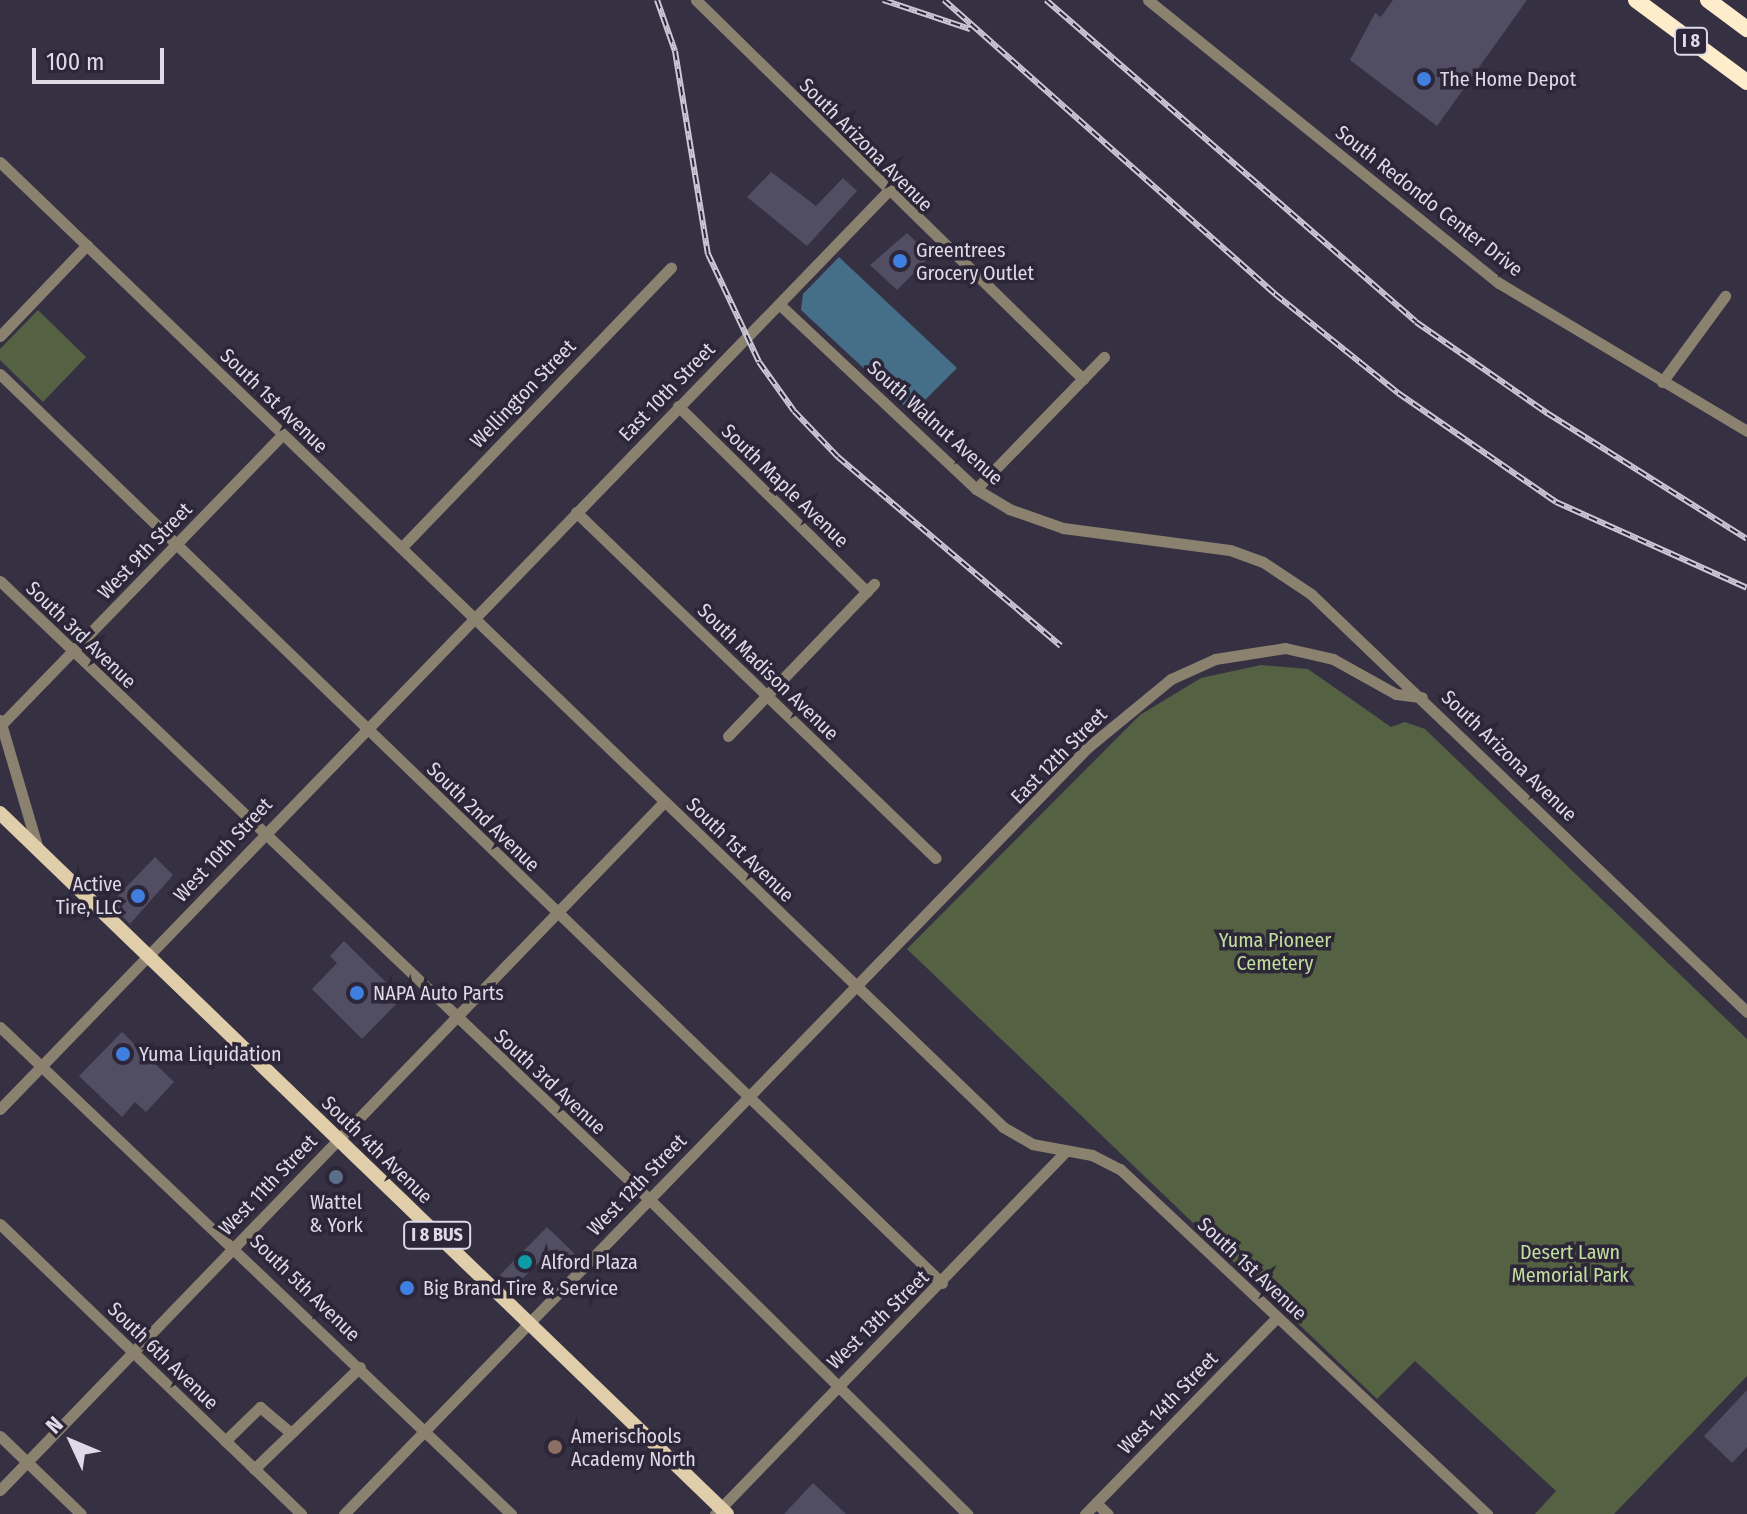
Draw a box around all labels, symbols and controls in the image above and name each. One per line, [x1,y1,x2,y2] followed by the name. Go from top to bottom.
[1673,27,1709,55] road number: I 8
[36,32,168,82] scale bar
[46,48,104,76] text: 100 m
[1440,67,1576,91] place label: The Home Depot
[1415,70,1433,88] marker: The Home Depot
[794,73,938,217] street label: South Arizona Avenue
[1331,120,1527,282] street label: South Redondo Center Drive
[916,238,1034,285] place label: Greentrees Grocery Outlet
[891,252,909,270] marker: Greentrees Grocery Outlet
[465,335,581,453] street label: Wellington Street
[614,338,720,446] street label: East 10th Street
[215,344,333,458] street label: South 1st Avenue
[862,356,1008,490] street label: South Walnut Avenue
[717,419,853,553] street label: South Maple Avenue
[93,498,197,604] street label: West 9th Street
[21,576,141,694] street label: South 3rd Avenue
[692,598,844,746] street label: South Madison Avenue
[1436,685,1582,827] street label: South Arizona Avenue
[1006,703,1112,809] street label: East 12th Street
[422,757,544,877] street label: South 2nd Avenue
[169,793,277,907] street label: West 10th Street
[681,793,799,907] street label: South 1st Avenue
[56,872,122,919] place label: Active Tire, LLC
[129,887,147,905] marker: Active Tire, LLC
[1219,928,1331,975] park label: Yuma Pioneer Cemetery
[373,981,504,1005] place label: NAPA Auto Parts
[348,984,366,1002] marker: NAPA Auto Parts
[489,1024,611,1140] street label: South 3rd Avenue
[139,1042,282,1066] place label: Yuma Liquidation
[114,1045,132,1063] marker: Yuma Liquidation
[317,1091,437,1209] street label: South 4th Avenue
[583,1129,691,1241] street label: West 12th Street
[214,1130,322,1240] street label: West 11th Street
[327,1168,345,1186] marker: Wattel & York
[309,1190,363,1237] place label: Wattel & York
[1192,1212,1312,1326] street label: South 1st Avenue
[403,1221,471,1249] road number: I 8 BUS
[245,1229,365,1347] street label: South 5th Avenue
[1511,1240,1629,1287] park label: Desert Lawn Memorial Park
[541,1250,638,1274] place label: Alford Plaza
[516,1253,534,1271] marker: Alford Plaza
[822,1265,934,1375] street label: West 13th Street
[423,1276,618,1300] place label: Big Brand Tire & Service
[398,1279,416,1297] marker: Big Brand Tire & Service
[103,1297,223,1415] street label: South 6th Avenue
[1113,1347,1223,1459] street label: West 14th Street
[32,1402,112,1482] north arrow
[40,1411,69,1439] text: N
[571,1424,696,1471] place label: Amerischools Academy North
[546,1438,564,1456] marker: Amerischools Academy North

